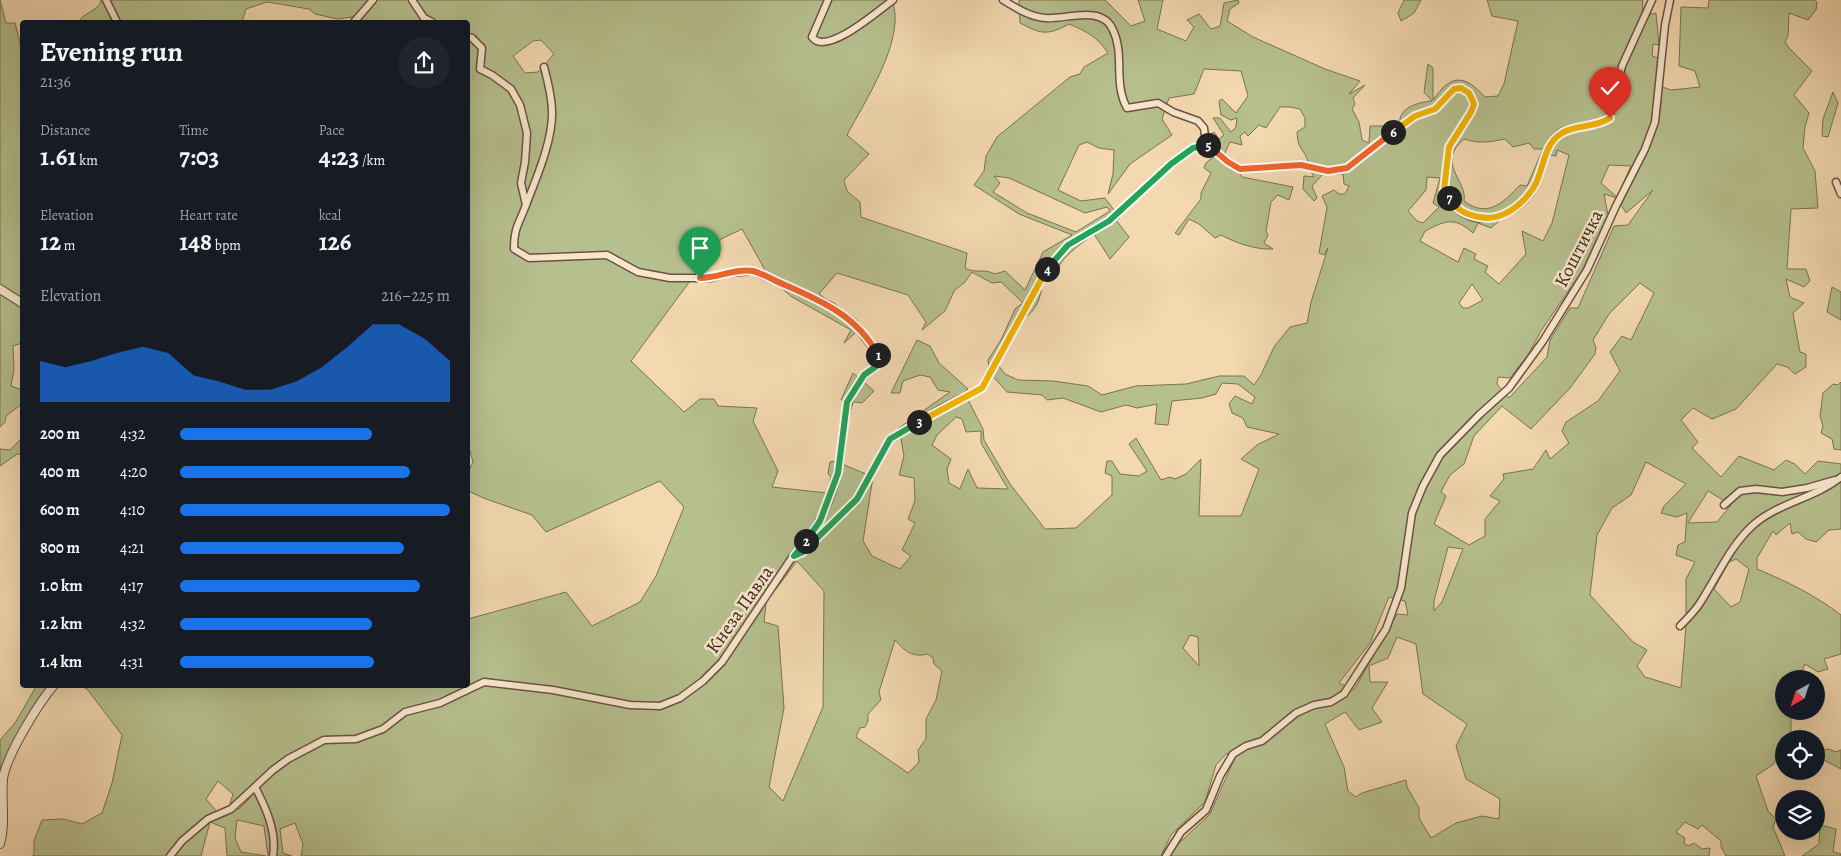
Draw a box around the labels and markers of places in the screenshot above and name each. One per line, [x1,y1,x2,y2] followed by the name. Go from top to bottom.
[1589,67,1631,118] pin
[1380,120,1406,144] pin: 6
[1196,132,1220,158] pin: 5
[1436,186,1462,210] pin: 7
[679,227,721,278] pin
[1034,256,1060,282] pin: 4
[866,342,890,368] pin: 1
[906,410,932,434] pin: 3
[794,528,818,554] pin: 2

